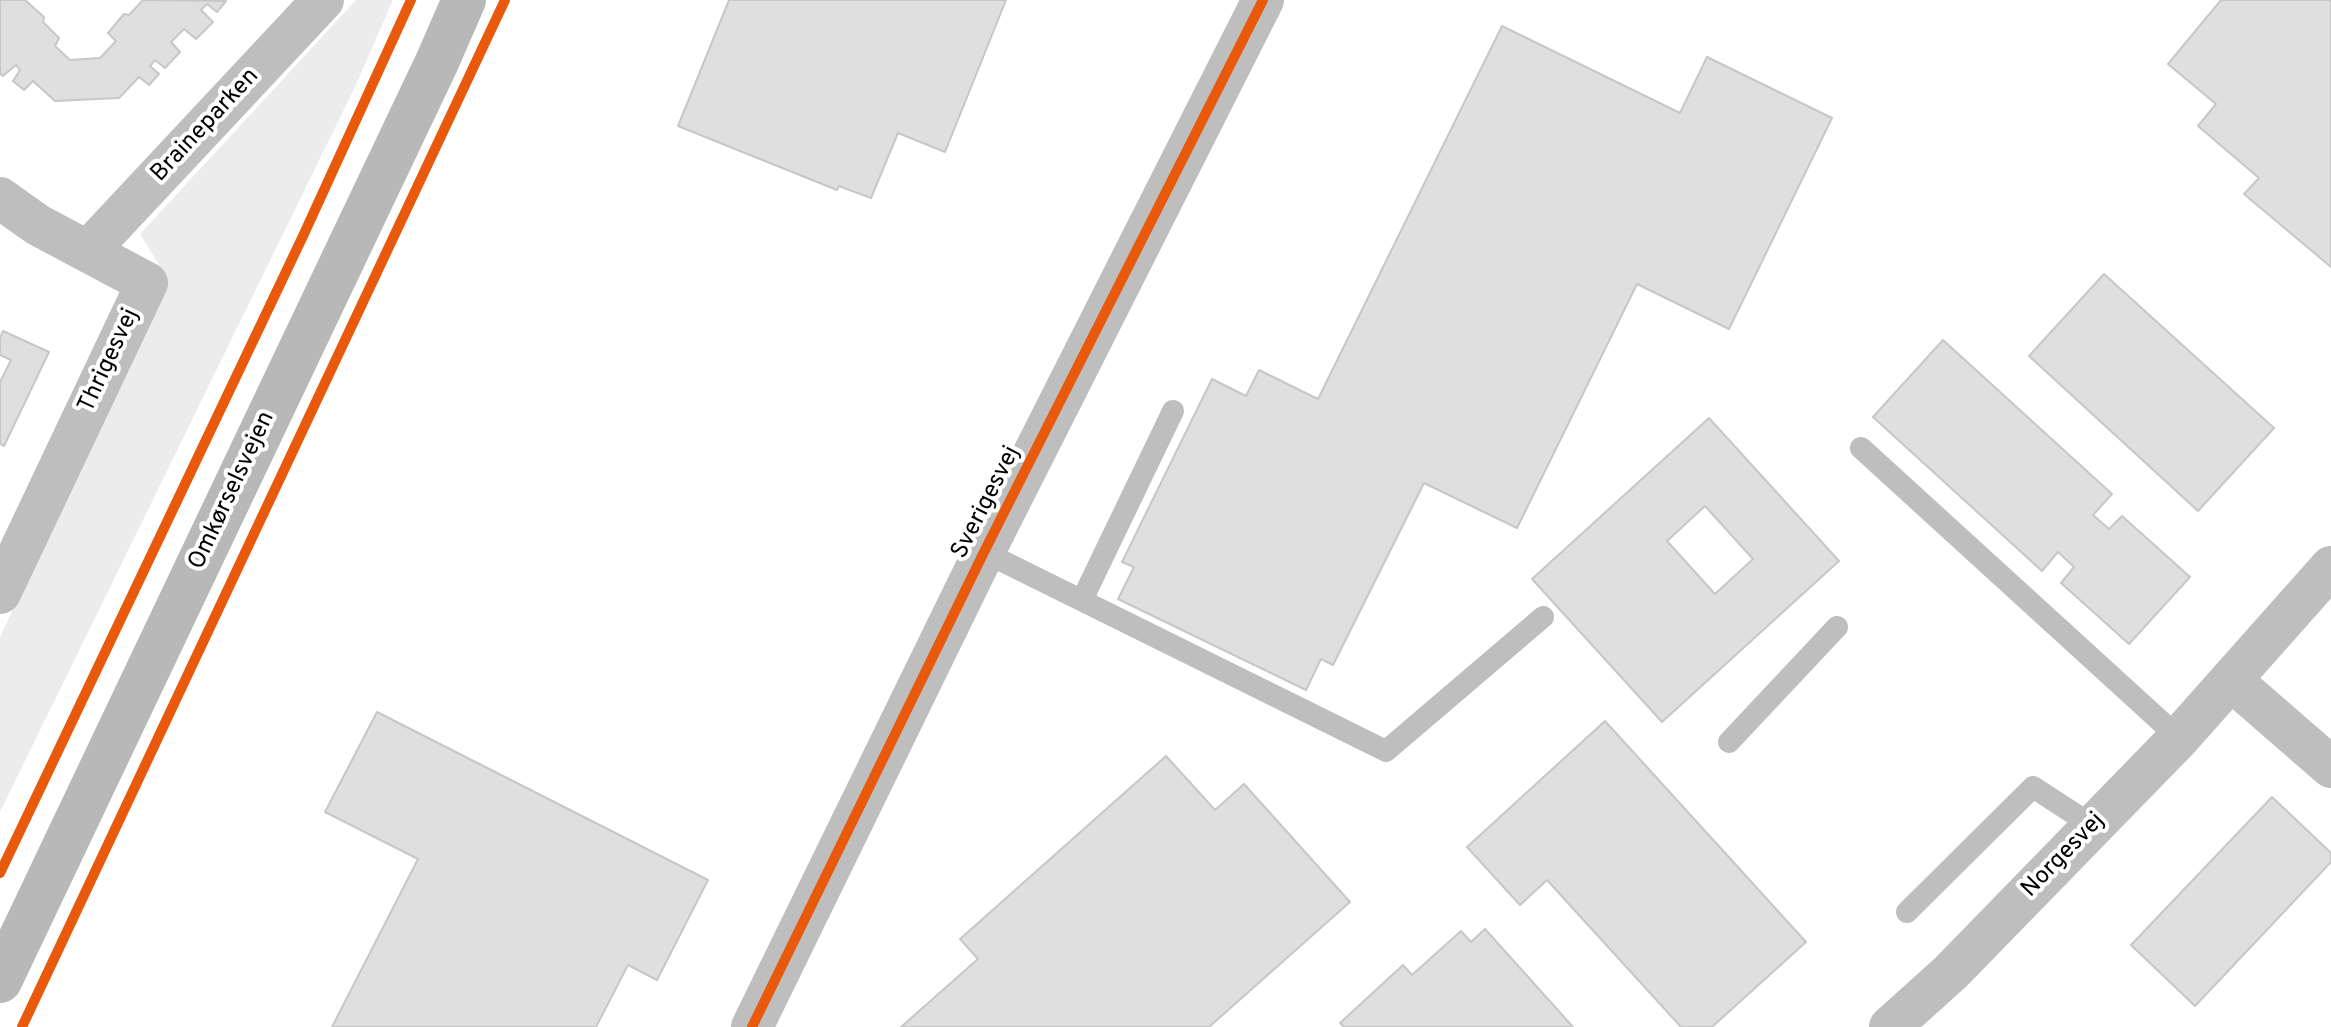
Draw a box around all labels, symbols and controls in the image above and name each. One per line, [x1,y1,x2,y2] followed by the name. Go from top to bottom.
[146,63,266,189] street label: Braineparken
[73,305,147,417] street label: Thrigesvej
[184,407,282,575] street label: Omkørselsvejen
[946,442,1028,564] street label: Sverigesvej
[2016,807,2112,905] street label: Norgesvej

